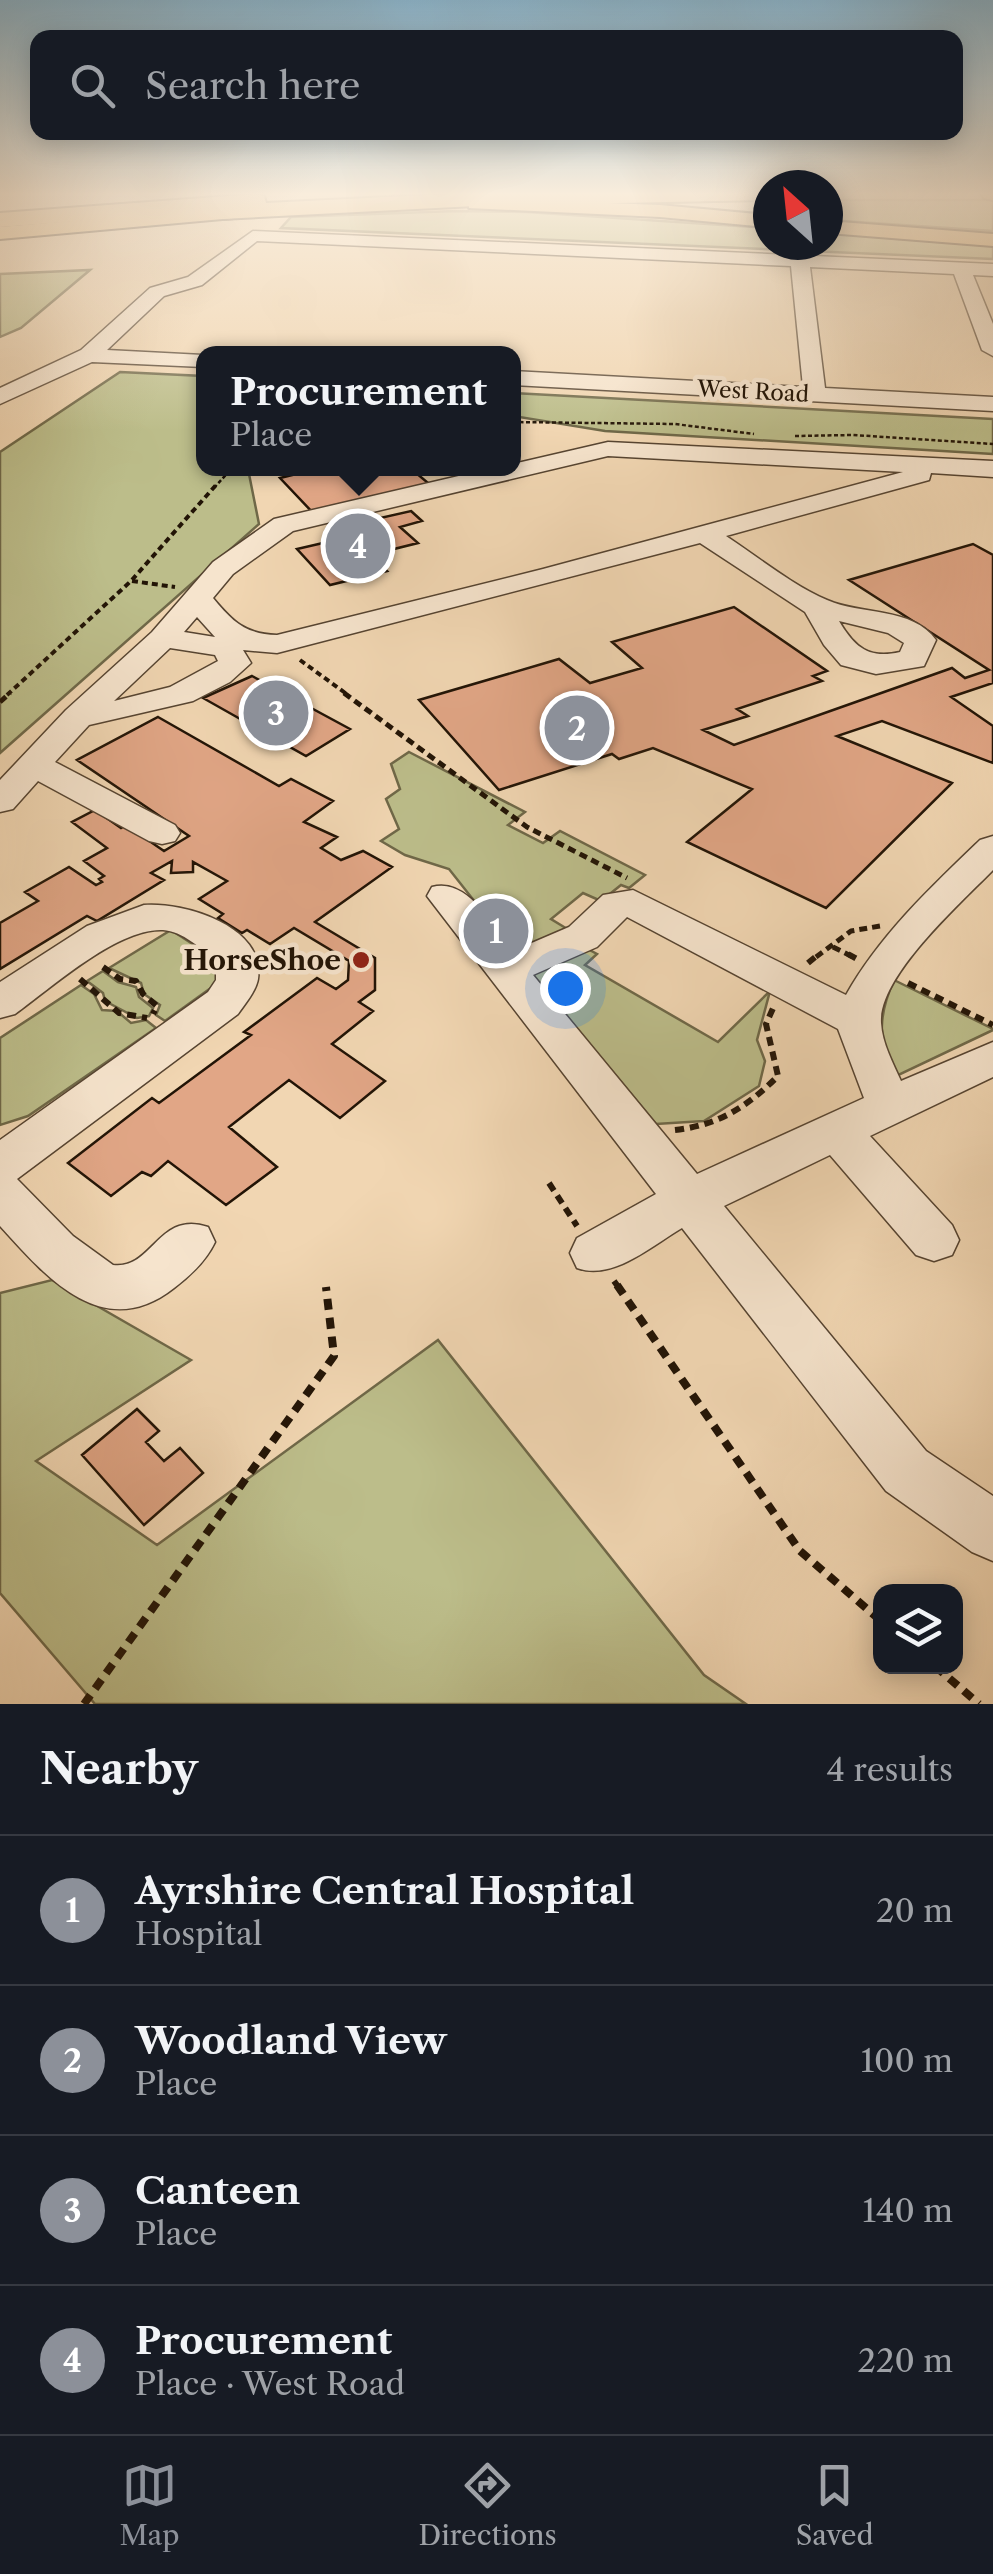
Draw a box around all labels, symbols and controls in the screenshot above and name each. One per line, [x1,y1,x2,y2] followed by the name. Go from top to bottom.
[30,30,963,140] search box
[65,58,120,113] icon: search
[145,62,360,109] text: Search here
[753,170,843,260] north arrow
[196,346,521,476] popup
[230,368,487,415] text: Procurement
[695,375,810,408] street label: West Road
[230,415,312,454] text: Place
[326,508,390,584] pin: 4
[244,676,308,750] pin: 3
[544,690,610,766] pin: 2
[464,894,528,968] pin: 1
[183,943,341,977] place label: HorseShoe
[350,949,372,971] marker: HorseShoe
[540,963,591,1014] your location
[873,1584,963,1674] map controls
[873,1584,963,1674] button: layers
[40,1743,198,1795] text: Nearby
[827,1750,953,1789] text: 4 results
[135,1867,634,1914] text: Ayrshire Central Hospital
[65,1891,80,1930] text: 1
[876,1891,953,1930] text: 20 m
[135,1914,262,1953] text: Hospital
[135,2017,446,2064] text: Woodland View
[63,2041,82,2080] text: 2
[861,2041,953,2080] text: 100 m
[135,2064,217,2103] text: Place
[135,2167,300,2214] text: Canteen
[63,2191,82,2230] text: 3
[862,2191,953,2230] text: 140 m
[135,2214,217,2253] text: Place
[135,2317,392,2364] text: Procurement
[63,2341,82,2380] text: 4
[858,2341,953,2380] text: 220 m
[135,2364,405,2403] text: Place · West Road
[119,2458,180,2552] tab: Map
[418,2458,557,2552] tab: Directions
[796,2458,874,2552] tab: Saved

